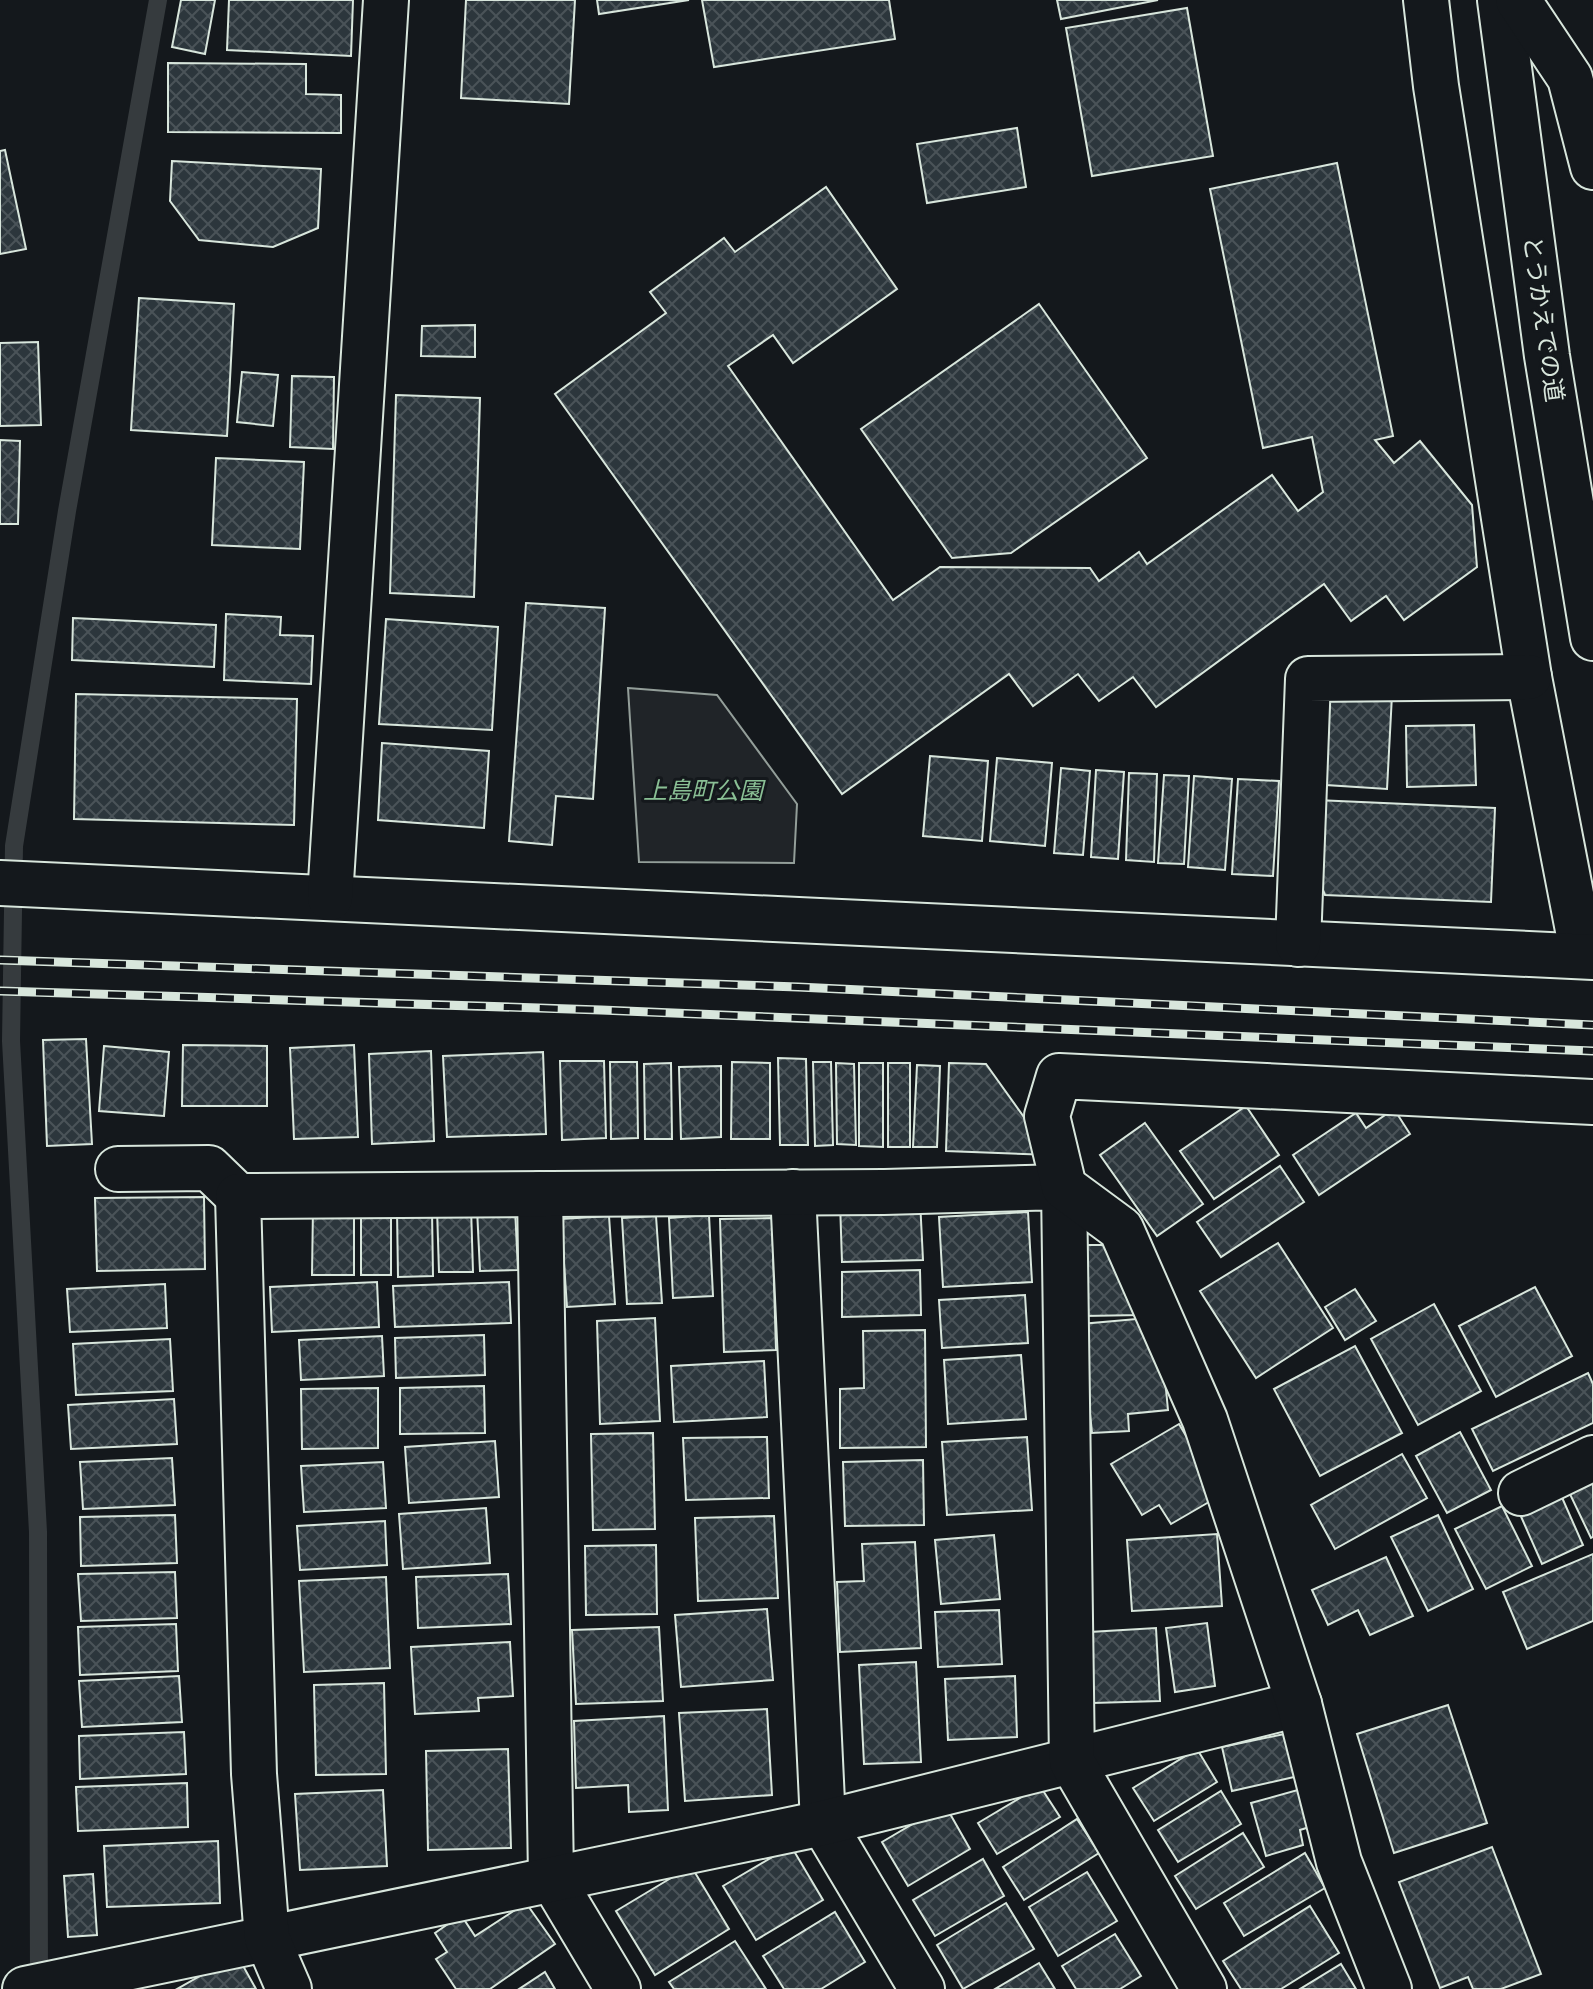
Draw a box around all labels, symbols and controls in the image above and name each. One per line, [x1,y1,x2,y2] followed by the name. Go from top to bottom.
[1517,234,1569,404] street label: とうかえでの道
[643,777,766,805] park label: 上島町公園

